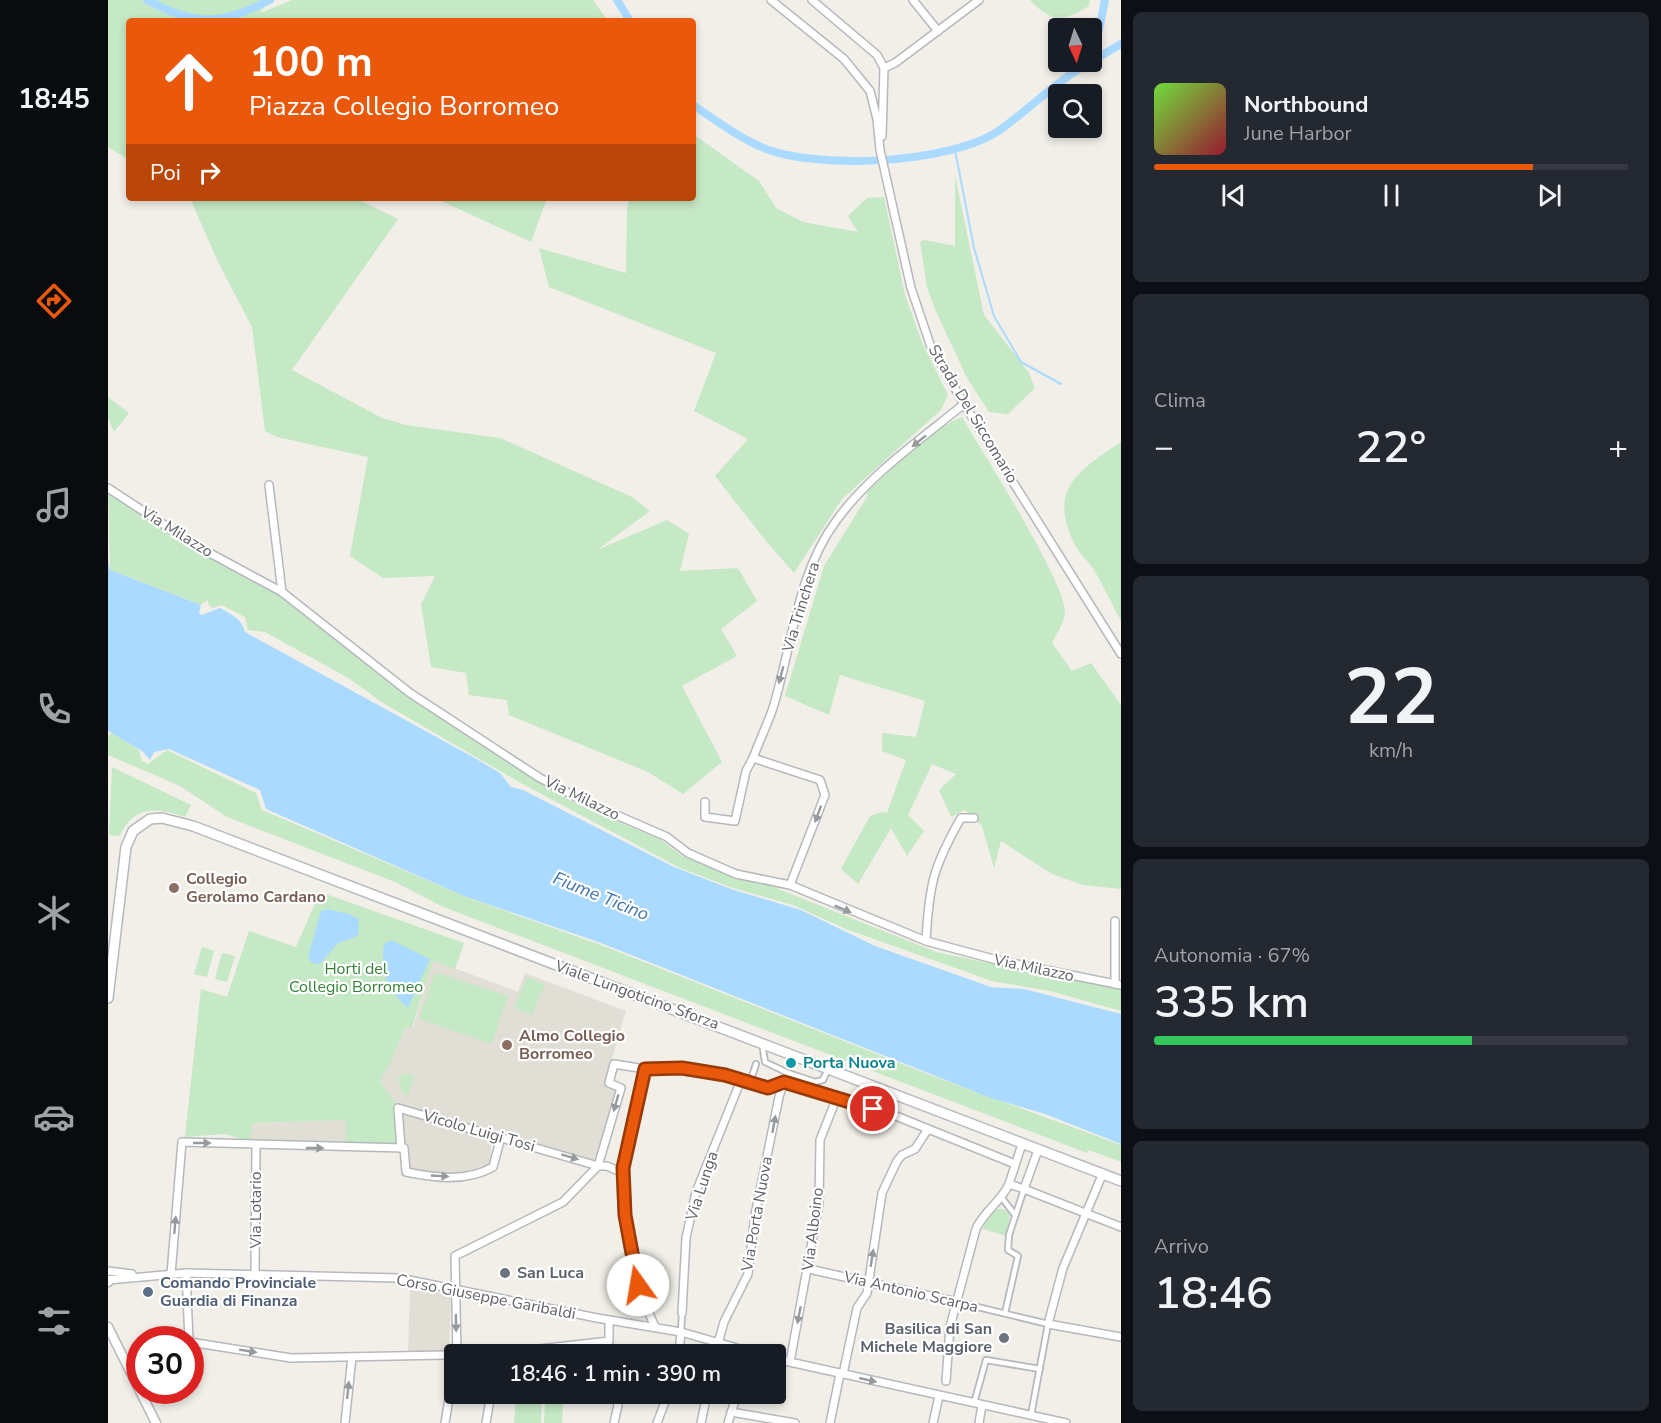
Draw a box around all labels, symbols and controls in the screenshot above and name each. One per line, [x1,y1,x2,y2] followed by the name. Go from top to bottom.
[1048,18,1102,72] north arrow
[1048,18,1102,138] map controls
[249,34,373,91] text: 100 m
[150,42,228,120] icon: ahead
[18,81,90,118] text: 18:45
[1048,84,1102,138] button: search
[249,88,559,125] text: Piazza Collegio Borromeo
[1244,90,1368,120] text: Northbound
[1244,120,1352,147] text: June Harbor
[193,156,226,189] icon: right
[150,158,181,188] text: Poi
[1217,179,1250,212] icon: previous
[1375,179,1408,212] icon: pause
[1533,179,1566,212] icon: next
[33,280,75,322] icon: directions
[923,341,1023,488] street label: Strada Del Siccomario
[1154,387,1206,414] text: Clima
[1356,417,1426,478] text: 22°
[1154,425,1174,470] text: −
[1608,425,1628,470] text: +
[911,435,926,447] one-way arrow
[33,484,75,526] icon: music
[136,501,217,563] street label: Via Milazzo
[777,559,825,656] street label: Via Trinchera
[1344,644,1438,751] text: 22
[776,666,785,684] one-way arrow
[33,688,75,730] icon: phone
[1369,737,1413,764] text: km/h
[540,770,624,826] street label: Via Milazzo
[813,805,822,823] one-way arrow
[549,866,653,926] water label: Fiume Ticino
[186,868,326,908] place label: Collegio Gerolamo Cardano
[167,881,181,895] marker: Collegio Gerolamo Cardano
[33,892,75,934] icon: climate
[835,904,853,914] one-way arrow
[1154,942,1310,969] text: Autonomia · 67%
[991,949,1076,987] street label: Via Milazzo
[551,955,722,1035] street label: Viale Lungoticino Sforza
[289,958,423,998] park label: Horti del Collegio Borromeo
[1154,972,1309,1033] text: 335 km
[519,1025,625,1065] place label: Almo Collegio Borromeo
[500,1038,514,1052] marker: Almo Collegio Borromeo
[803,1052,896,1074] place label: Porta Nuova
[784,1056,798,1070] marker: Porta Nuova
[847,1083,898,1134] pin
[856,1092,889,1125] icon: arrive
[611,1093,621,1112] one-way arrow
[33,1096,75,1138] icon: car
[419,1104,538,1158] street label: Vicolo Luigi Tosi
[770,1115,779,1134] one-way arrow
[193,1138,212,1147] one-way arrow
[305,1143,324,1152] one-way arrow
[680,1148,724,1224] street label: Via Lunga
[561,1153,579,1162] one-way arrow
[736,1155,778,1274] street label: Via Porta Nuova
[245,1171,267,1250] street label: Via Lotario
[430,1172,449,1181] one-way arrow
[797,1186,829,1273] street label: Via Alboino
[171,1216,180,1235] one-way arrow
[1154,1233,1209,1260] text: Arrivo
[867,1248,876,1267] one-way arrow
[606,1253,670,1317] position arrow
[517,1262,584,1284] place label: San Luca
[1154,1263,1273,1324] text: 18:46
[498,1266,512,1280] marker: San Luca
[841,1266,980,1318] street label: Via Antonio Scarpa
[394,1269,578,1325] street label: Corso Giuseppe Garibaldi
[160,1272,317,1312] place label: Comando Provinciale Guardia di Finanza
[141,1285,155,1299] marker: Comando Provinciale Guardia di Finanza
[33,1300,75,1342] icon: filters
[794,1306,803,1325] one-way arrow
[451,1314,461,1333] one-way arrow
[860,1318,992,1358] place label: Basilica di San Michele Maggiore
[126,1326,204,1404] speed limit sign: 30
[997,1331,1011,1345] marker: Basilica di San Michele Maggiore
[239,1347,258,1356] one-way arrow
[509,1359,721,1389] text: 18:46 · 1 min · 390 m
[858,1376,877,1385] one-way arrow
[344,1381,353,1400] one-way arrow

